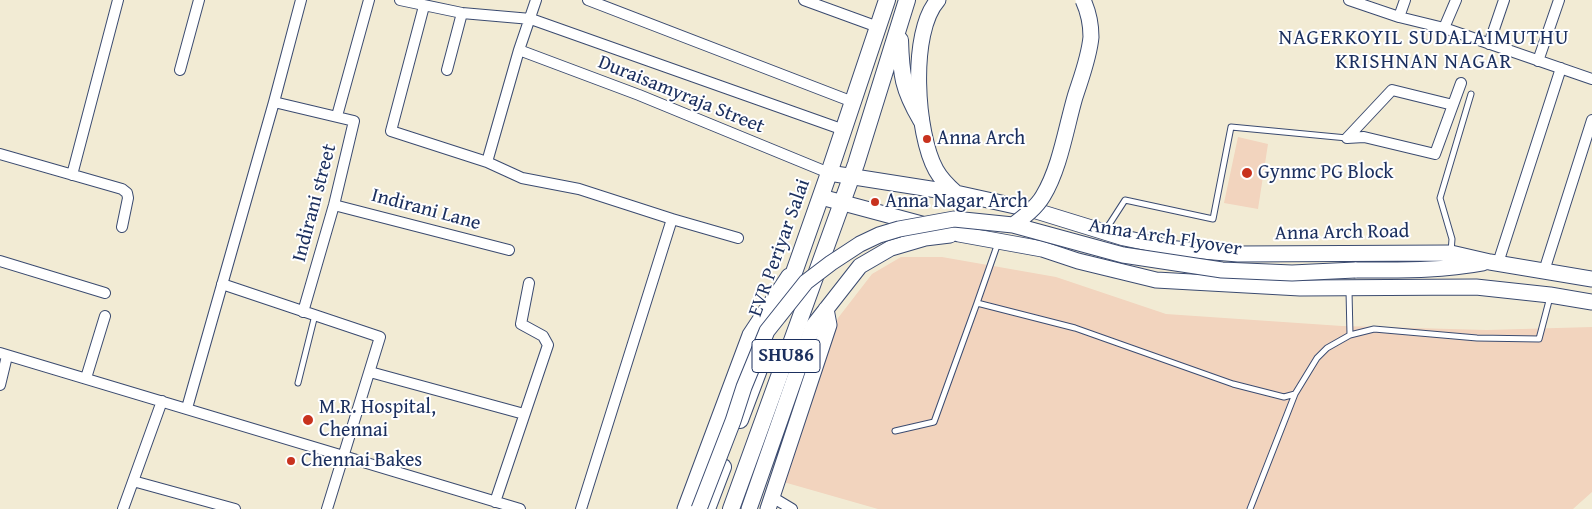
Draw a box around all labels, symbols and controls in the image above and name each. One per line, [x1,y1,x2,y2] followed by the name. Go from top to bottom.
[1276,26,1572,76] district label: NAGERKOYIL SUDALAIMUTHU KRISHNAN NAGAR
[594,51,768,139] street label: Duraisamyraja Street
[937,127,1025,151] place label: Anna Arch
[921,133,933,145] marker: Anna Arch
[288,141,342,265] street label: Indirani street
[1258,161,1393,185] place label: Gynmc PG Block
[1240,166,1254,180] marker: Gynmc PG Block
[744,176,816,320] street label: EVR Periyar Salai
[369,184,483,236] street label: Indirani Lane
[885,190,1028,214] place label: Anna Nagar Arch
[869,196,881,208] marker: Anna Nagar Arch
[1087,214,1243,262] street label: Anna Arch Flyover
[1275,220,1409,246] street label: Anna Arch Road
[752,340,820,372] road number: SHU86
[319,396,436,443] place label: M.R. Hospital, Chennai
[301,413,315,427] marker: M.R. Hospital, Chennai
[301,449,422,473] place label: Chennai Bakes
[285,455,297,467] marker: Chennai Bakes

